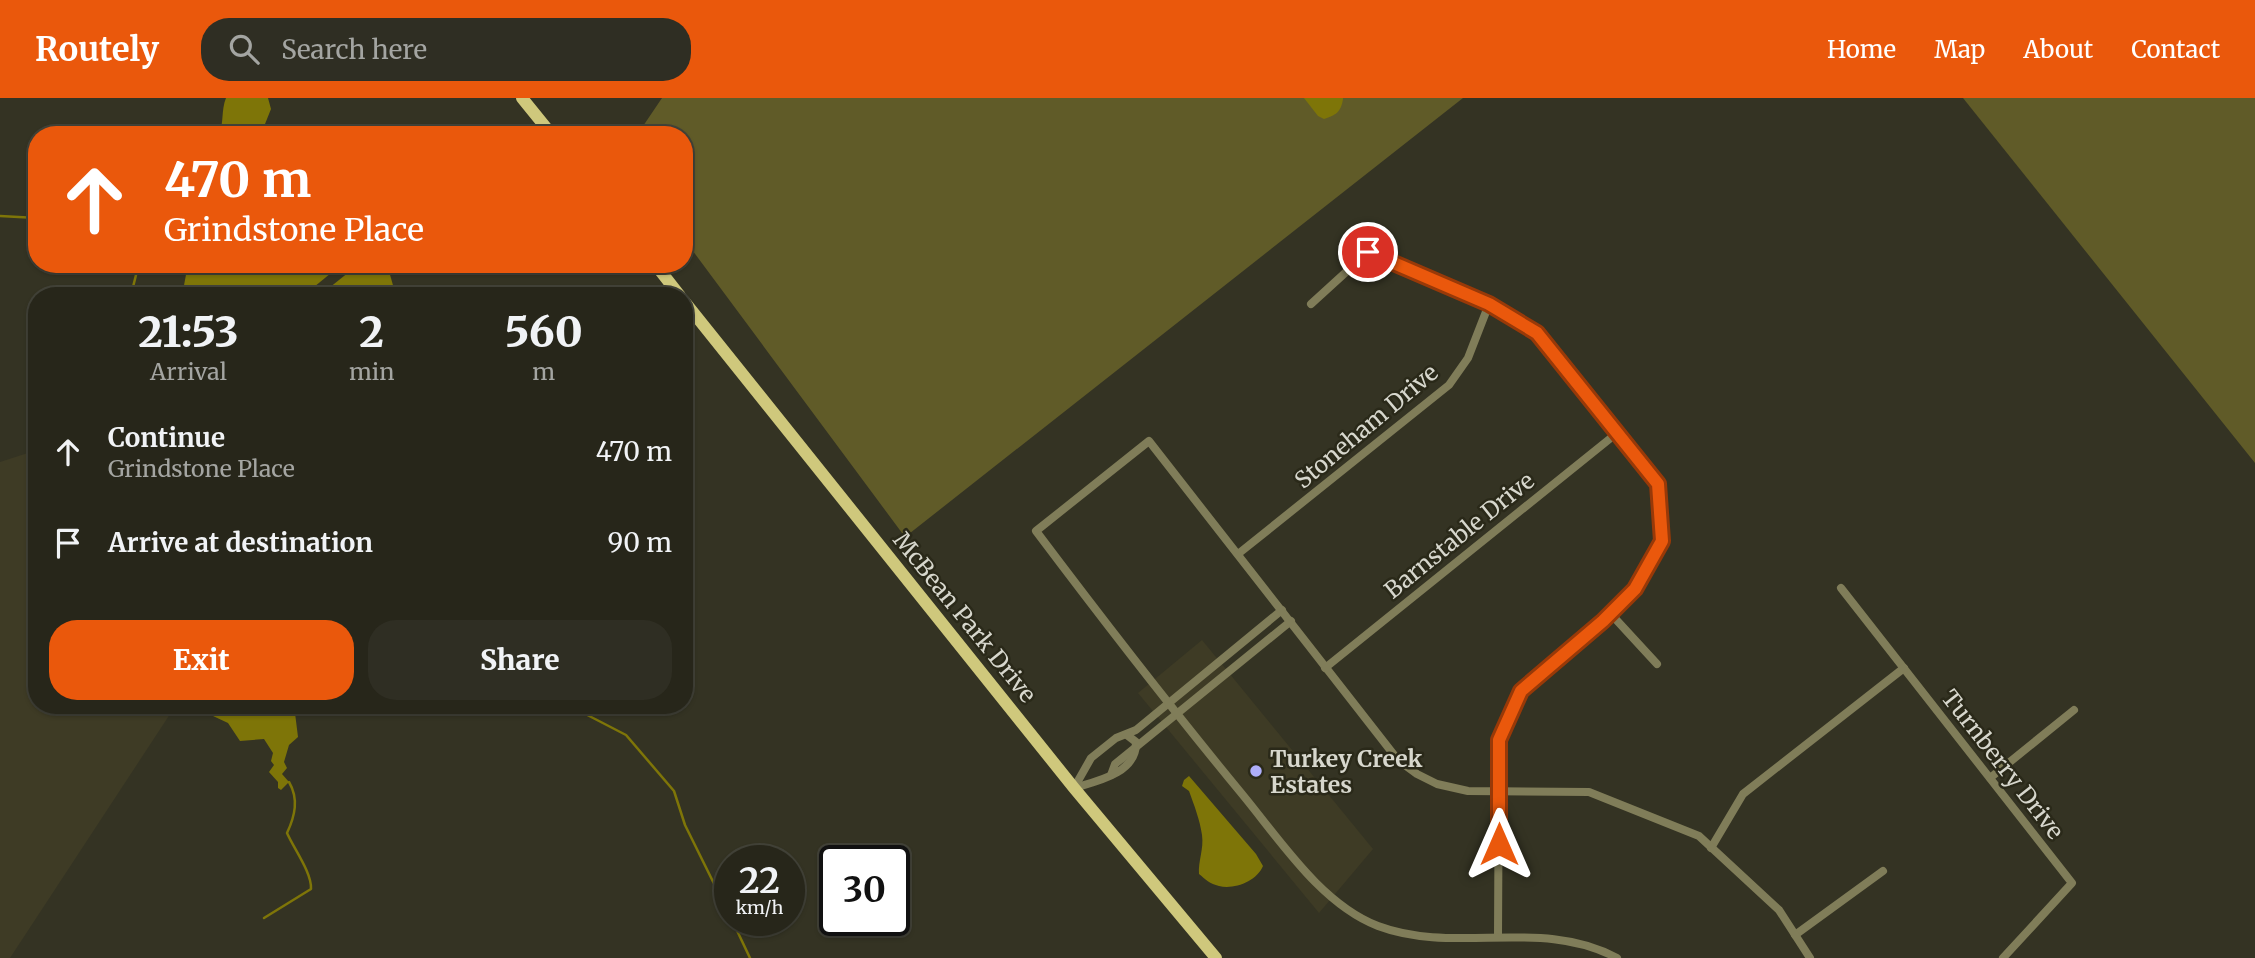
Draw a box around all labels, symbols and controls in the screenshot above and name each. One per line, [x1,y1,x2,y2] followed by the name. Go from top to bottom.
[201,18,691,81] search box
[35,29,159,70] text: Routely
[225,30,263,68] icon: search
[281,33,427,66] text: Search here
[1827,34,1896,65] text: Home
[1934,34,1985,65] text: Map
[2023,34,2093,65] text: About
[2131,34,2220,65] text: Contact
[164,149,311,210] text: 470 m
[49,154,140,245] icon: ahead
[164,210,424,250] text: Grindstone Place
[1338,222,1398,282] pin
[1349,233,1387,271] icon: arrive
[138,306,239,358] text: 21:53
[359,306,384,358] text: 2
[505,306,583,358] text: 560
[150,357,227,386] text: Arrival
[349,357,394,386] text: min
[532,357,555,386] text: m
[1289,358,1443,494] street label: Stoneham Drive
[108,421,225,454] text: Continue
[49,433,87,471] icon: ahead
[596,435,672,468] text: 470 m
[108,454,295,483] text: Grindstone Place
[1378,466,1540,604] street label: Barnstable Drive
[49,524,87,562] icon: arrive
[108,526,373,559] text: Arrive at destination
[608,526,672,559] text: 90 m
[887,526,1043,708] street label: McBean Park Drive
[49,620,354,700] button: Exit
[368,620,672,700] button: Share
[1936,683,2070,845] street label: Turnberry Drive
[1270,744,1423,799] place label: Turkey Creek Estates
[1248,763,1264,779] marker: Turkey Creek Estates
[1462,807,1536,881] position arrow
[819,845,910,936] speed limit sign: 30
[739,859,780,903] text: 22
[736,896,783,919] text: km/h

